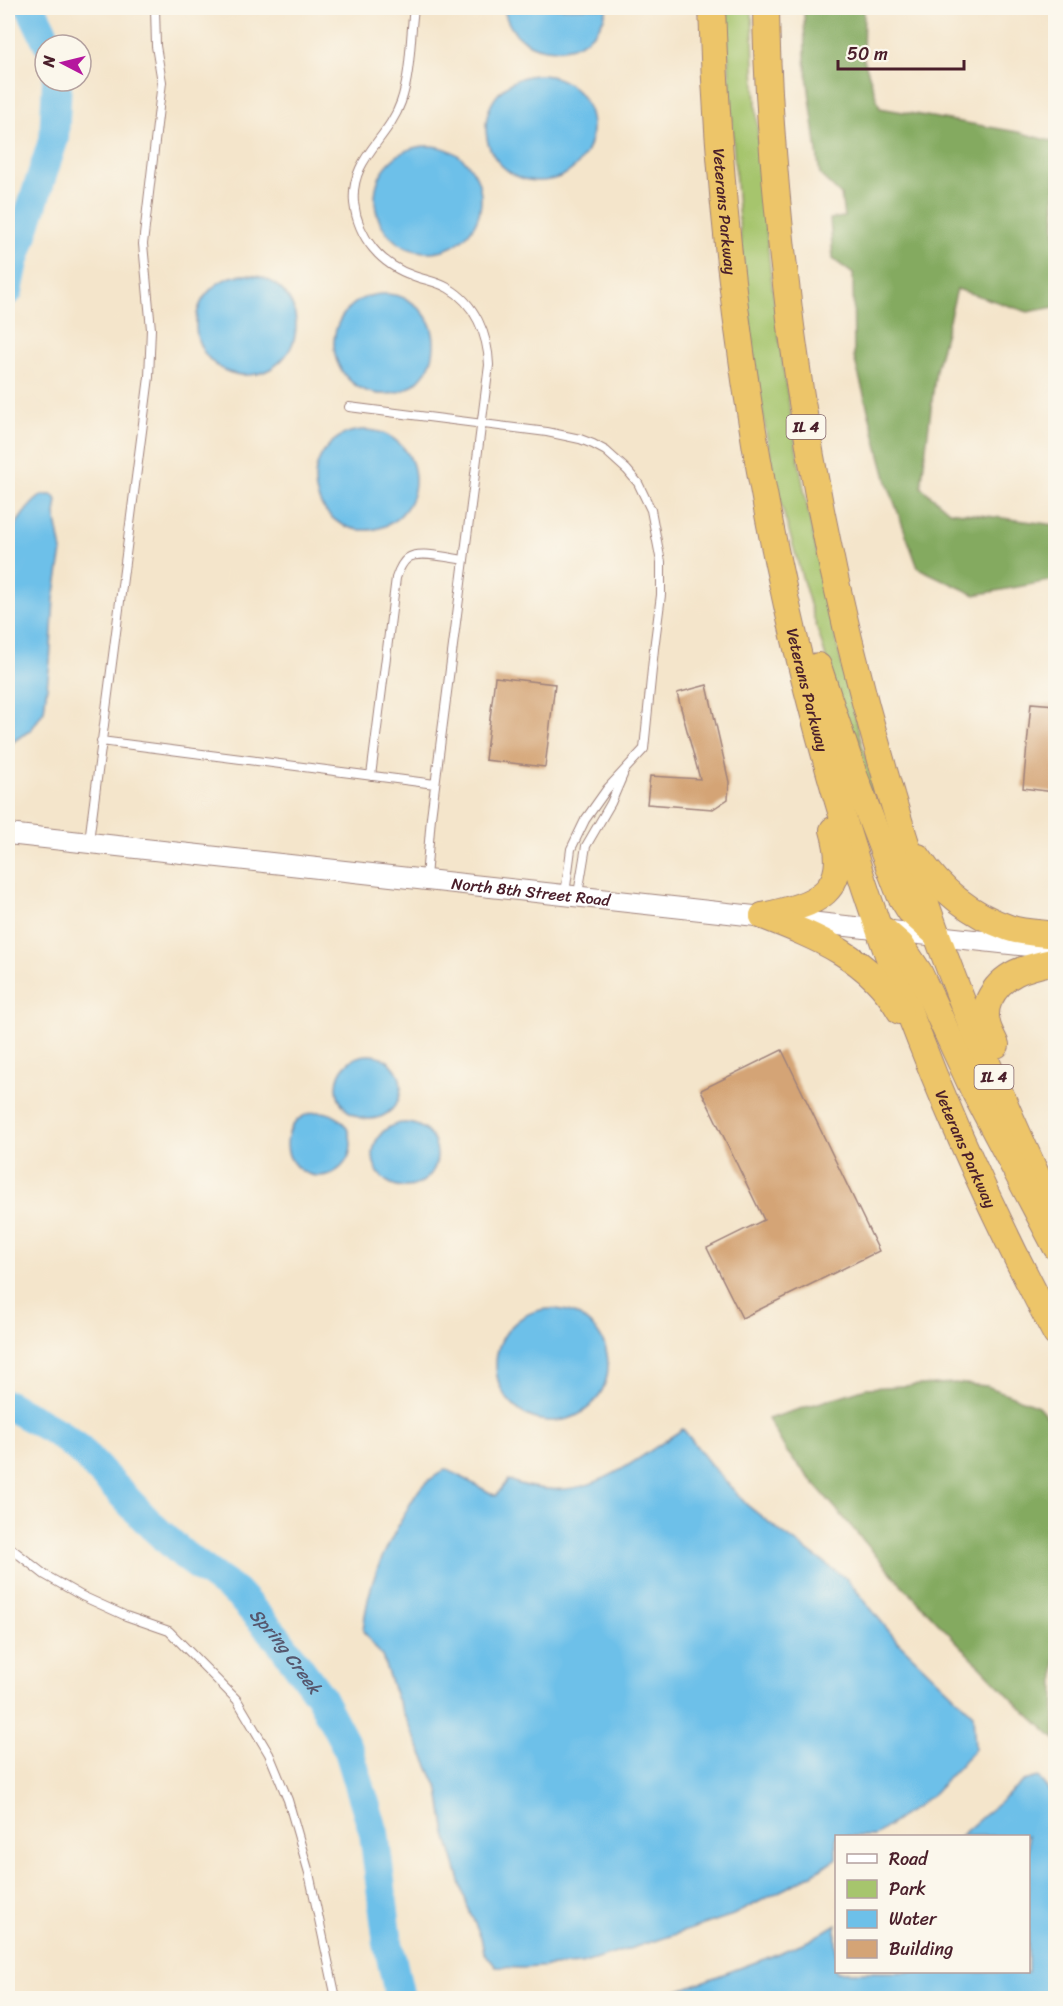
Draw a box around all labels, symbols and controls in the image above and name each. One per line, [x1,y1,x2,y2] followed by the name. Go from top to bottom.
[33,33,93,93] north arrow
[838,33,964,71] scale bar
[847,38,888,70] text: 50 m
[33,53,64,69] text: N
[704,147,745,277] street label: Veterans Parkway
[786,415,826,439] road number: IL 4
[778,625,837,756] street label: Veterans Parkway
[450,869,613,915] street label: North 8th Street Road
[974,1065,1014,1089] road number: IL 4
[927,1085,1005,1214] street label: Veterans Parkway
[241,1600,331,1702] water label: Spring Creek
[835,1835,1030,1973] legend
[889,1843,929,1875] text: Road
[889,1873,926,1905] text: Park
[889,1903,938,1935] text: Water
[889,1933,953,1965] text: Building

